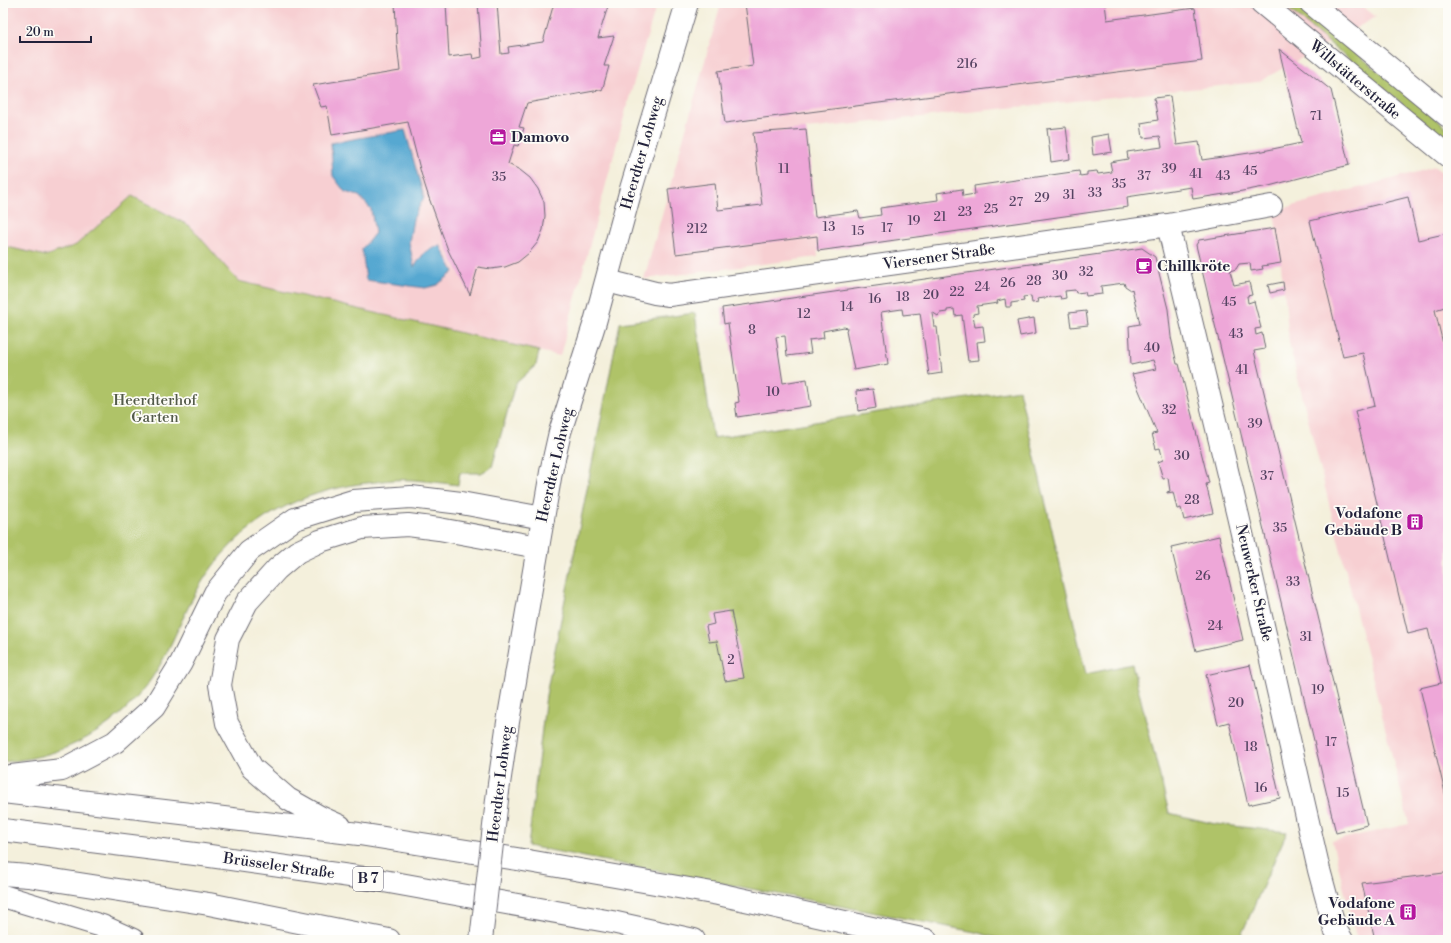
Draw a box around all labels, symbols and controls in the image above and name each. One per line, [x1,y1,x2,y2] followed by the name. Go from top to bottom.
[20,18,91,44] scale bar
[26,25,54,40] text: 20 m
[1305,36,1404,124] street label: Willstätterstraße
[957,56,977,72] house number: 216
[617,94,667,212] street label: Heerdter Lohweg
[1310,108,1323,124] house number: 71
[488,127,508,147] office icon: Damovo
[511,128,570,147] place label: Damovo
[778,161,790,177] house number: 11
[1161,161,1177,177] house number: 39
[1243,163,1257,179] house number: 45
[1189,166,1203,182] house number: 41
[1137,168,1151,184] house number: 37
[1216,168,1230,184] house number: 43
[492,169,506,185] house number: 35
[1112,176,1126,192] house number: 35
[1088,185,1102,201] house number: 33
[1063,187,1076,203] house number: 31
[1034,190,1050,206] house number: 29
[1009,194,1023,210] house number: 27
[984,201,998,217] house number: 25
[958,204,972,220] house number: 23
[933,209,947,225] house number: 21
[907,213,921,229] house number: 19
[823,219,835,235] house number: 13
[881,220,893,236] house number: 17
[687,221,707,237] house number: 212
[852,223,864,239] house number: 15
[881,240,996,274] street label: Viersener Straße
[1134,256,1154,276] cafe icon: Chillkröte
[1157,257,1230,276] place label: Chillkröte
[1079,264,1093,280] house number: 32
[1052,268,1068,284] house number: 30
[1026,273,1042,289] house number: 28
[1000,275,1016,291] house number: 26
[974,279,990,295] house number: 24
[950,284,964,300] house number: 22
[923,287,939,303] house number: 20
[896,289,910,305] house number: 18
[868,291,882,307] house number: 16
[1222,294,1236,310] house number: 45
[841,299,854,315] house number: 14
[797,306,811,322] house number: 12
[748,322,756,338] house number: 8
[1229,326,1243,342] house number: 43
[1144,340,1161,356] house number: 40
[1235,362,1249,378] house number: 41
[766,384,780,400] house number: 10
[113,391,197,427] park label: Heerdterhof Garten
[1162,402,1176,418] house number: 32
[533,406,577,524] street label: Heerdter Lohweg
[1247,416,1263,432] house number: 39
[1174,448,1190,464] house number: 30
[1260,468,1274,484] house number: 37
[1184,492,1200,508] house number: 28
[1324,504,1402,540] place label: Vodafone Gebäude B
[1405,512,1425,532] building icon: Vodafone Gebäude B
[1273,520,1287,536] house number: 35
[1231,522,1277,644] street label: Neuwerker Straße
[1195,568,1211,584] house number: 26
[1286,574,1300,590] house number: 33
[1207,618,1223,634] house number: 24
[1300,629,1313,645] house number: 31
[727,652,735,668] house number: 2
[1311,682,1325,698] house number: 19
[1228,695,1244,711] house number: 20
[483,724,517,843] street label: Heerdter Lohweg
[1325,734,1337,750] house number: 17
[1244,739,1258,755] house number: 18
[1254,780,1268,796] house number: 16
[1337,785,1349,801] house number: 15
[221,849,336,883] street label: Brüsseler Straße
[353,867,383,891] road number: B 7
[1318,894,1395,930] place label: Vodafone Gebäude A
[1398,902,1418,922] building icon: Vodafone Gebäude A

